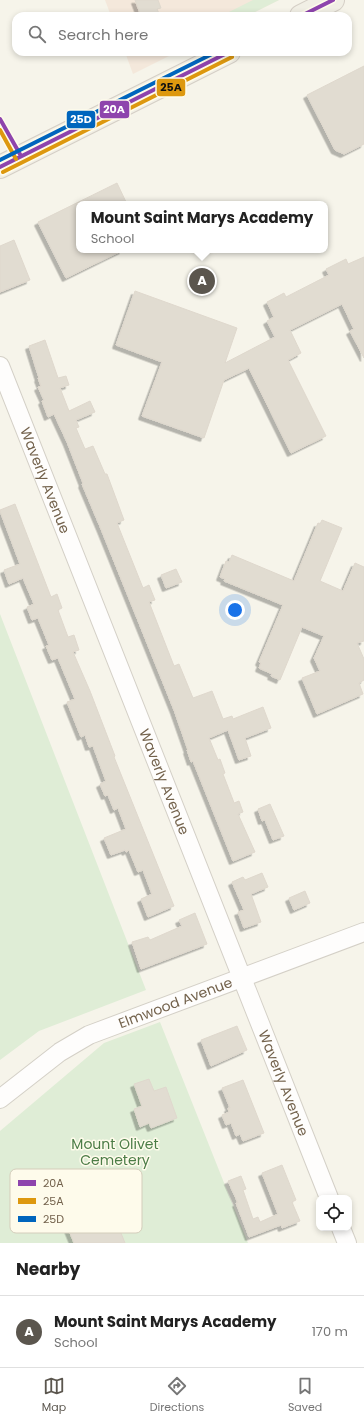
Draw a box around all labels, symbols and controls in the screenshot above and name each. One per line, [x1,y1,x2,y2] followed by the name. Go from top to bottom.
[12,12,352,56] search box
[26,23,48,45] icon: search
[58,24,148,45] text: Search here
[156,78,186,97] line badge: 25A
[160,79,182,95] text: 25A
[99,100,130,119] line badge: 20A
[103,101,125,117] text: 20A
[66,110,96,129] line badge: 25D
[70,111,92,127] text: 25D
[76,201,328,253] popup
[91,207,313,228] text: Mount Saint Marys Academy
[91,229,134,248] text: School
[189,266,215,296] pin: A
[15,424,75,537] street label: Waverly Avenue
[225,600,245,620] your location
[134,726,194,838] street label: Waverly Avenue
[115,972,235,1033] street label: Elmwood Avenue
[254,1027,314,1139] street label: Waverly Avenue
[71,1134,159,1170] park label: Mount Olivet Cemetery
[10,1169,142,1233] legend
[43,1175,64,1191] text: 20A
[43,1193,64,1209] text: 25A
[316,1195,352,1231] map controls
[316,1195,352,1231] button: locate
[43,1211,64,1227] text: 25D
[16,1257,80,1281] text: Nearby
[54,1311,277,1332] text: Mount Saint Marys Academy
[24,1322,34,1341] text: A
[312,1322,348,1341] text: 170 m
[54,1333,98,1352] text: School
[42,1375,66,1416] tab: Map
[150,1375,204,1416] tab: Directions
[288,1375,322,1416] tab: Saved

